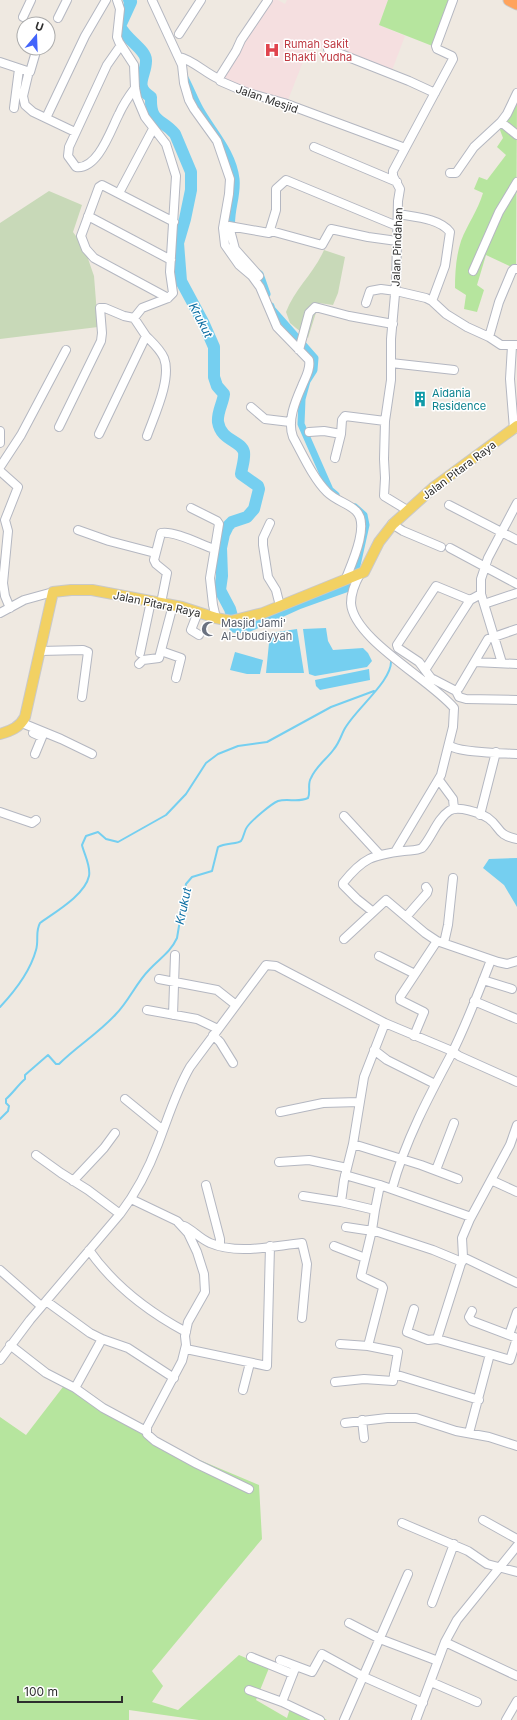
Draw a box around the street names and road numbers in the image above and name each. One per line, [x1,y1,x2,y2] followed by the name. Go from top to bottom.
[234,82,300,116] street label: Jalan Mesjid
[389,207,405,287] street label: Jalan Pindahan
[419,438,499,502] street label: Jalan Pitara Raya
[112,588,202,620] street label: Jalan Pitara Raya

